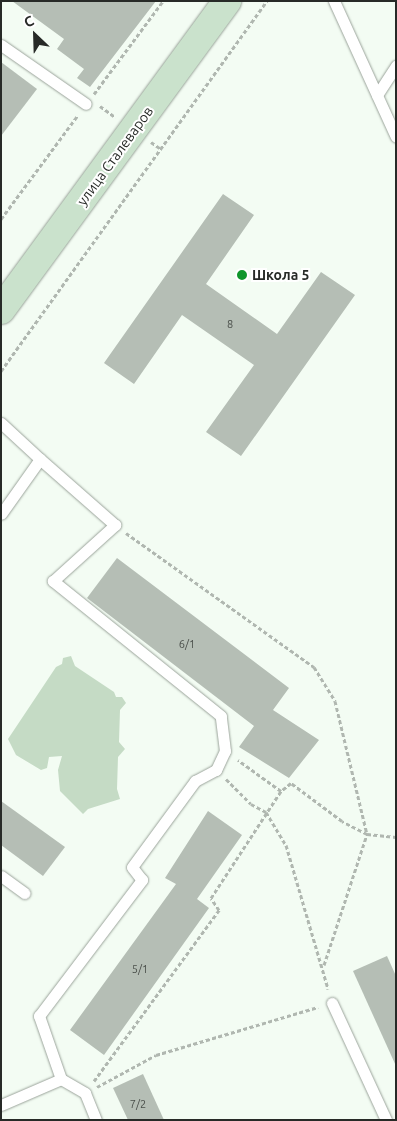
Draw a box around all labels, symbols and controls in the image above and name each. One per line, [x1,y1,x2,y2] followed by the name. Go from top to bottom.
[10,10,60,60] north arrow
[22,12,36,30] text: С
[73,103,157,209] street label: улица Сталеваров
[252,267,309,283] place label: Школа 5
[236,269,248,281] marker: Школа 5
[227,317,233,331] house number: 8
[179,637,195,651] house number: 6/1
[132,962,148,976] house number: 5/1
[130,1097,146,1111] house number: 7/2

